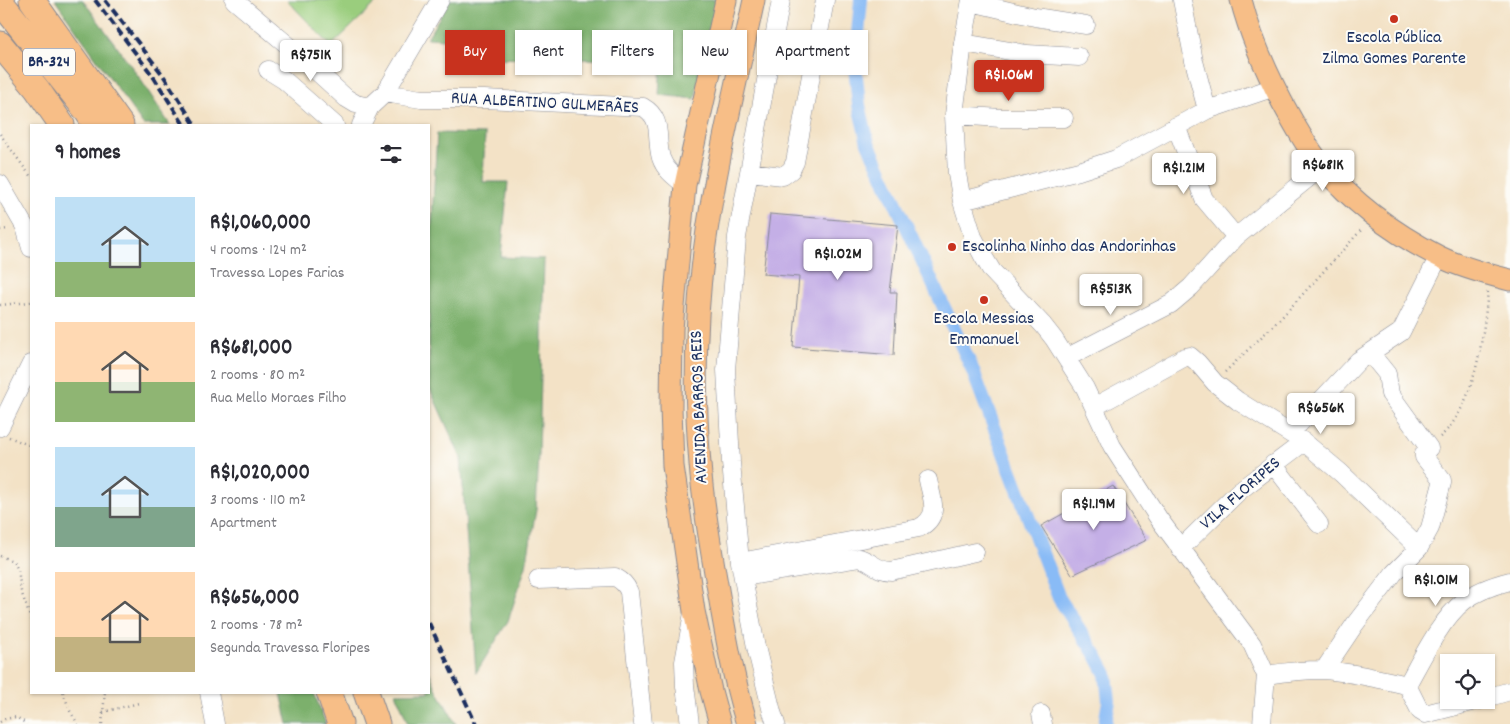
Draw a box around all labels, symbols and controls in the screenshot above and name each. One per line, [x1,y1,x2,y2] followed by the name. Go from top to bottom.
[1388,13,1400,25] marker: Escola Pública Zilma Gomes Parente
[1322,26,1466,72] place label: Escola Pública Zilma Gomes Parente
[445,30,505,75] chip: Buy
[515,30,582,75] chip: Rent
[592,30,673,75] chip: Filters
[683,30,747,75] chip: New
[757,30,868,75] chip: Apartment
[270,39,352,82] pin: R$751K
[291,44,331,67] text: R$751K
[23,48,75,76] road number: BR-324
[963,59,1055,102] pin: R$1.06M
[985,64,1033,87] text: R$1.06M
[450,87,640,121] street label: RUA ALBERTINO GULMERÃES
[55,139,121,169] text: 9 homes
[377,140,405,168] icon: filters
[1282,150,1364,192] pin: R$681K
[1138,152,1230,195] pin: R$1.21M
[1302,154,1344,177] text: R$681K
[1163,157,1205,180] text: R$1.21M
[210,209,311,239] text: R$1,060,000
[95,217,155,277] icon: home
[962,235,1176,260] place label: Escolinha Ninho das Andorinhas
[792,238,884,281] pin: R$1.02M
[210,239,307,262] text: 4 rooms · 124 m²
[946,241,958,253] marker: Escolinha Ninho das Andorinhas
[814,243,862,266] text: R$1.02M
[210,262,344,285] text: Travessa Lopes Farias
[1070,274,1152,316] pin: R$513K
[1090,278,1132,301] text: R$513K
[978,294,990,306] marker: Escola Messias Emmanuel
[934,307,1034,353] place label: Escola Messias Emmanuel
[685,330,715,484] street label: AVENIDA BARROS REIS
[210,334,293,364] text: R$681,000
[95,342,155,402] icon: home
[210,364,305,387] text: 2 rooms · 80 m²
[210,387,346,410] text: Rua Mello Moraes Filho
[1280,392,1362,435] pin: R$656K
[1298,397,1344,420] text: R$656K
[1195,452,1287,536] street label: VILA FLORIPES
[210,459,310,489] text: R$1,020,000
[95,467,155,527] icon: home
[1048,488,1140,531] pin: R$1.19M
[210,489,306,512] text: 3 rooms · 110 m²
[1073,493,1115,516] text: R$1.19M
[210,512,277,535] text: Apartment
[1390,564,1482,607] pin: R$1.01M
[1414,569,1458,592] text: R$1.01M
[210,584,300,614] text: R$656,000
[95,592,155,652] icon: home
[210,614,303,637] text: 2 rooms · 78 m²
[210,637,370,660] text: Segunda Travessa Floripes
[1440,654,1495,709] map controls
[1440,654,1495,709] button: locate

